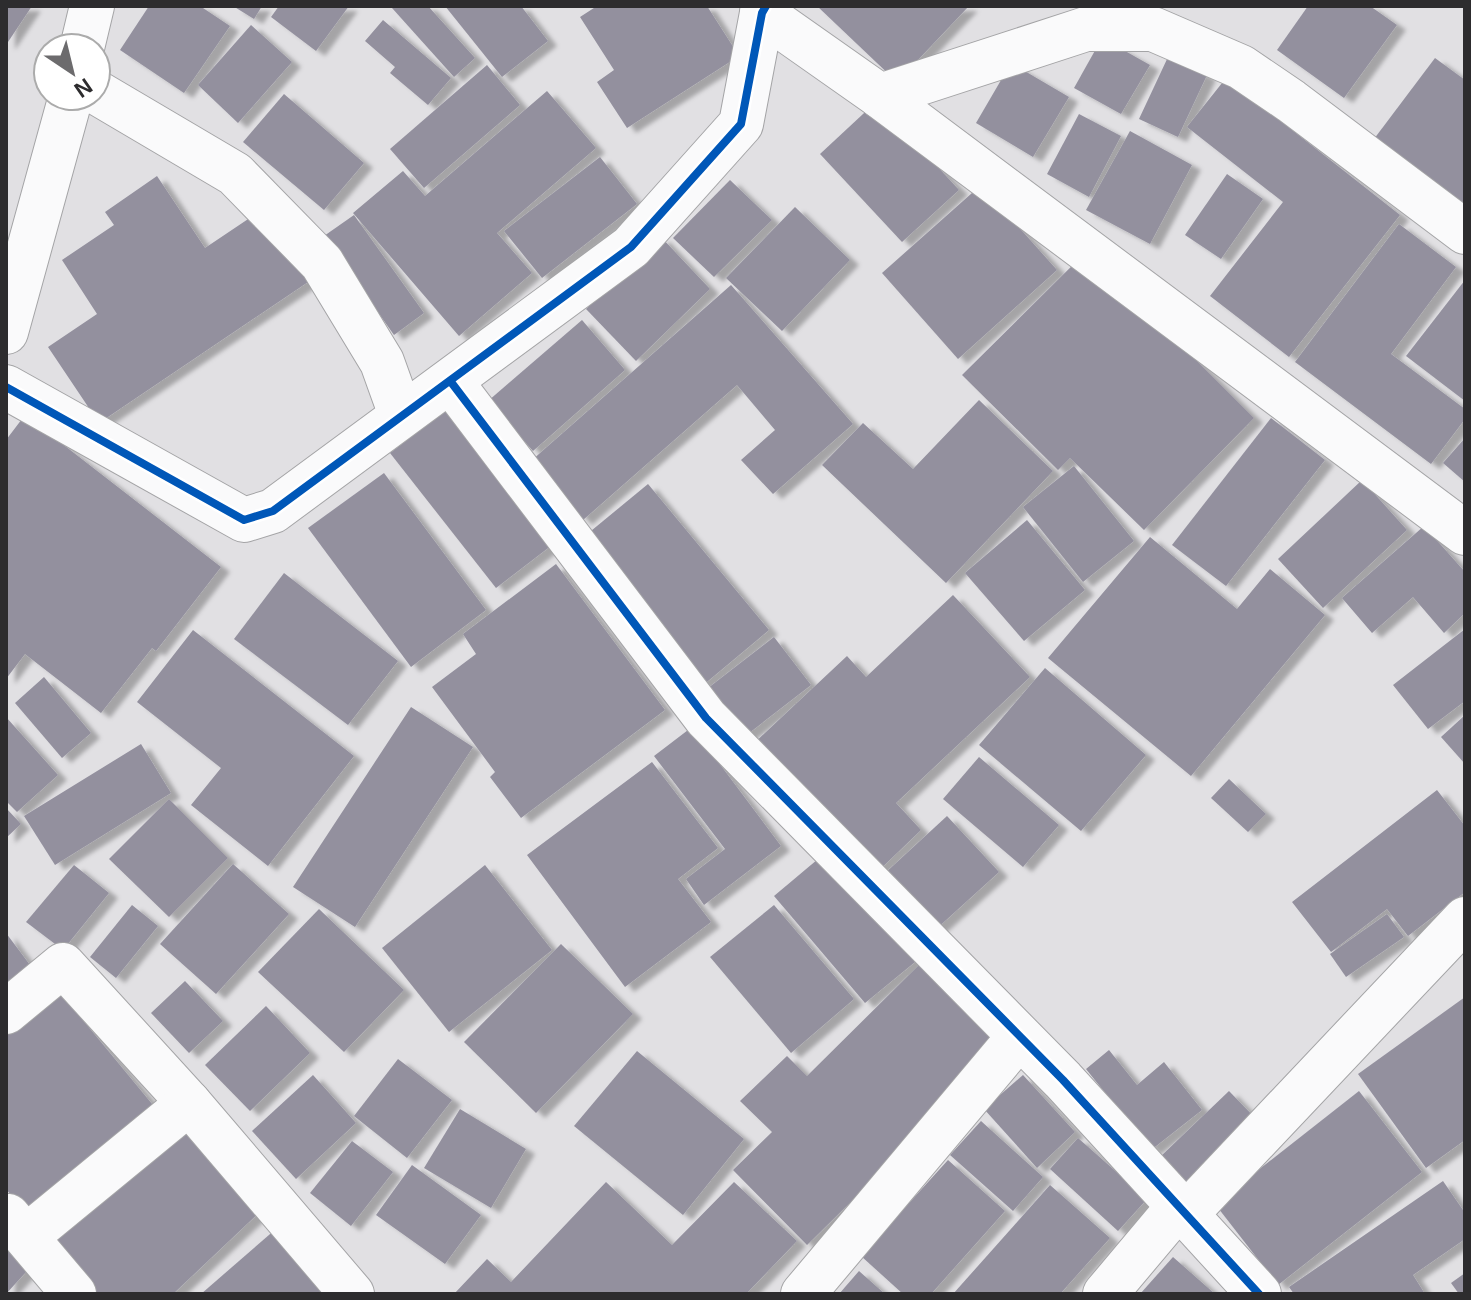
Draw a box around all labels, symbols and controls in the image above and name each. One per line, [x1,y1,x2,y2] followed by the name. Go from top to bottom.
[32,32,112,112] north arrow
[70,73,97,103] text: N

